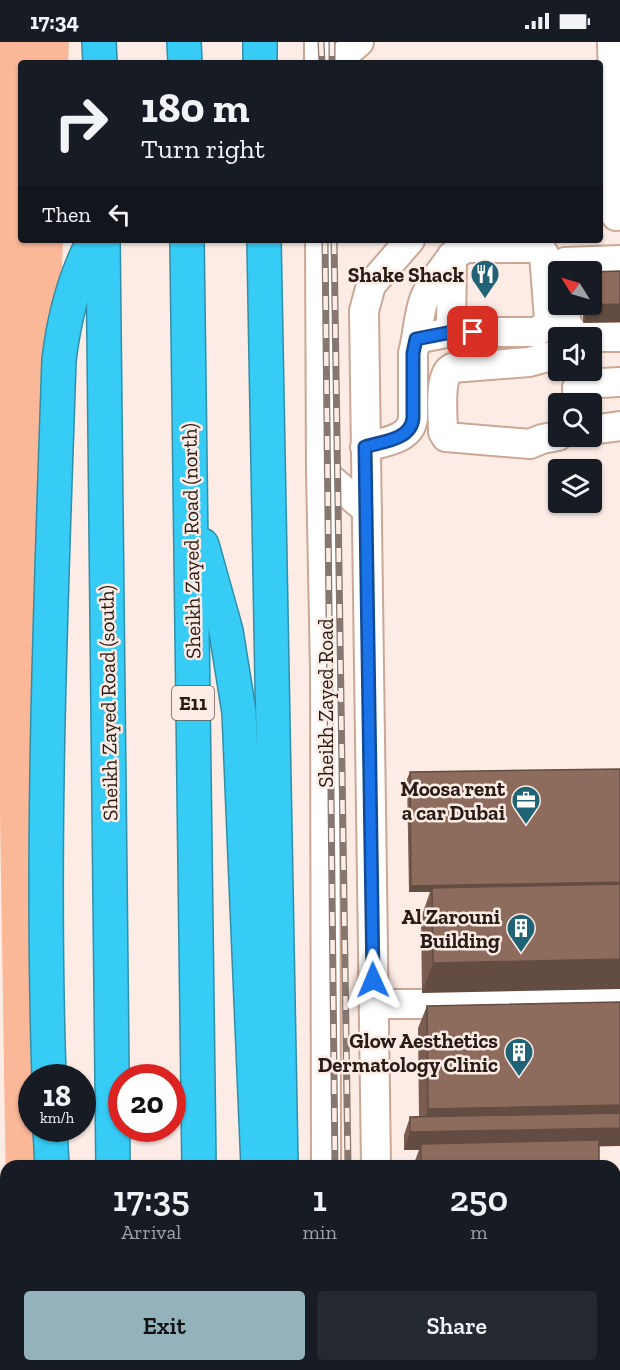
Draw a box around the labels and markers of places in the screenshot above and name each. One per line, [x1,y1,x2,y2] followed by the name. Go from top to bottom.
[469,258,501,300] restaurant icon: Shake Shack
[348,262,464,287] place label: Shake Shack
[447,306,498,357] pin
[400,776,506,825] place label: Moosa rent a car Dubai
[510,784,542,826] office icon: Moosa rent a car Dubai
[401,904,500,953] place label: Al Zarouni Building
[505,912,537,954] building icon: Al Zarouni Building
[318,1028,498,1077] place label: Glow Aesthetics Dermatology Clinic
[503,1036,535,1078] building icon: Glow Aesthetics Dermatology Clinic

